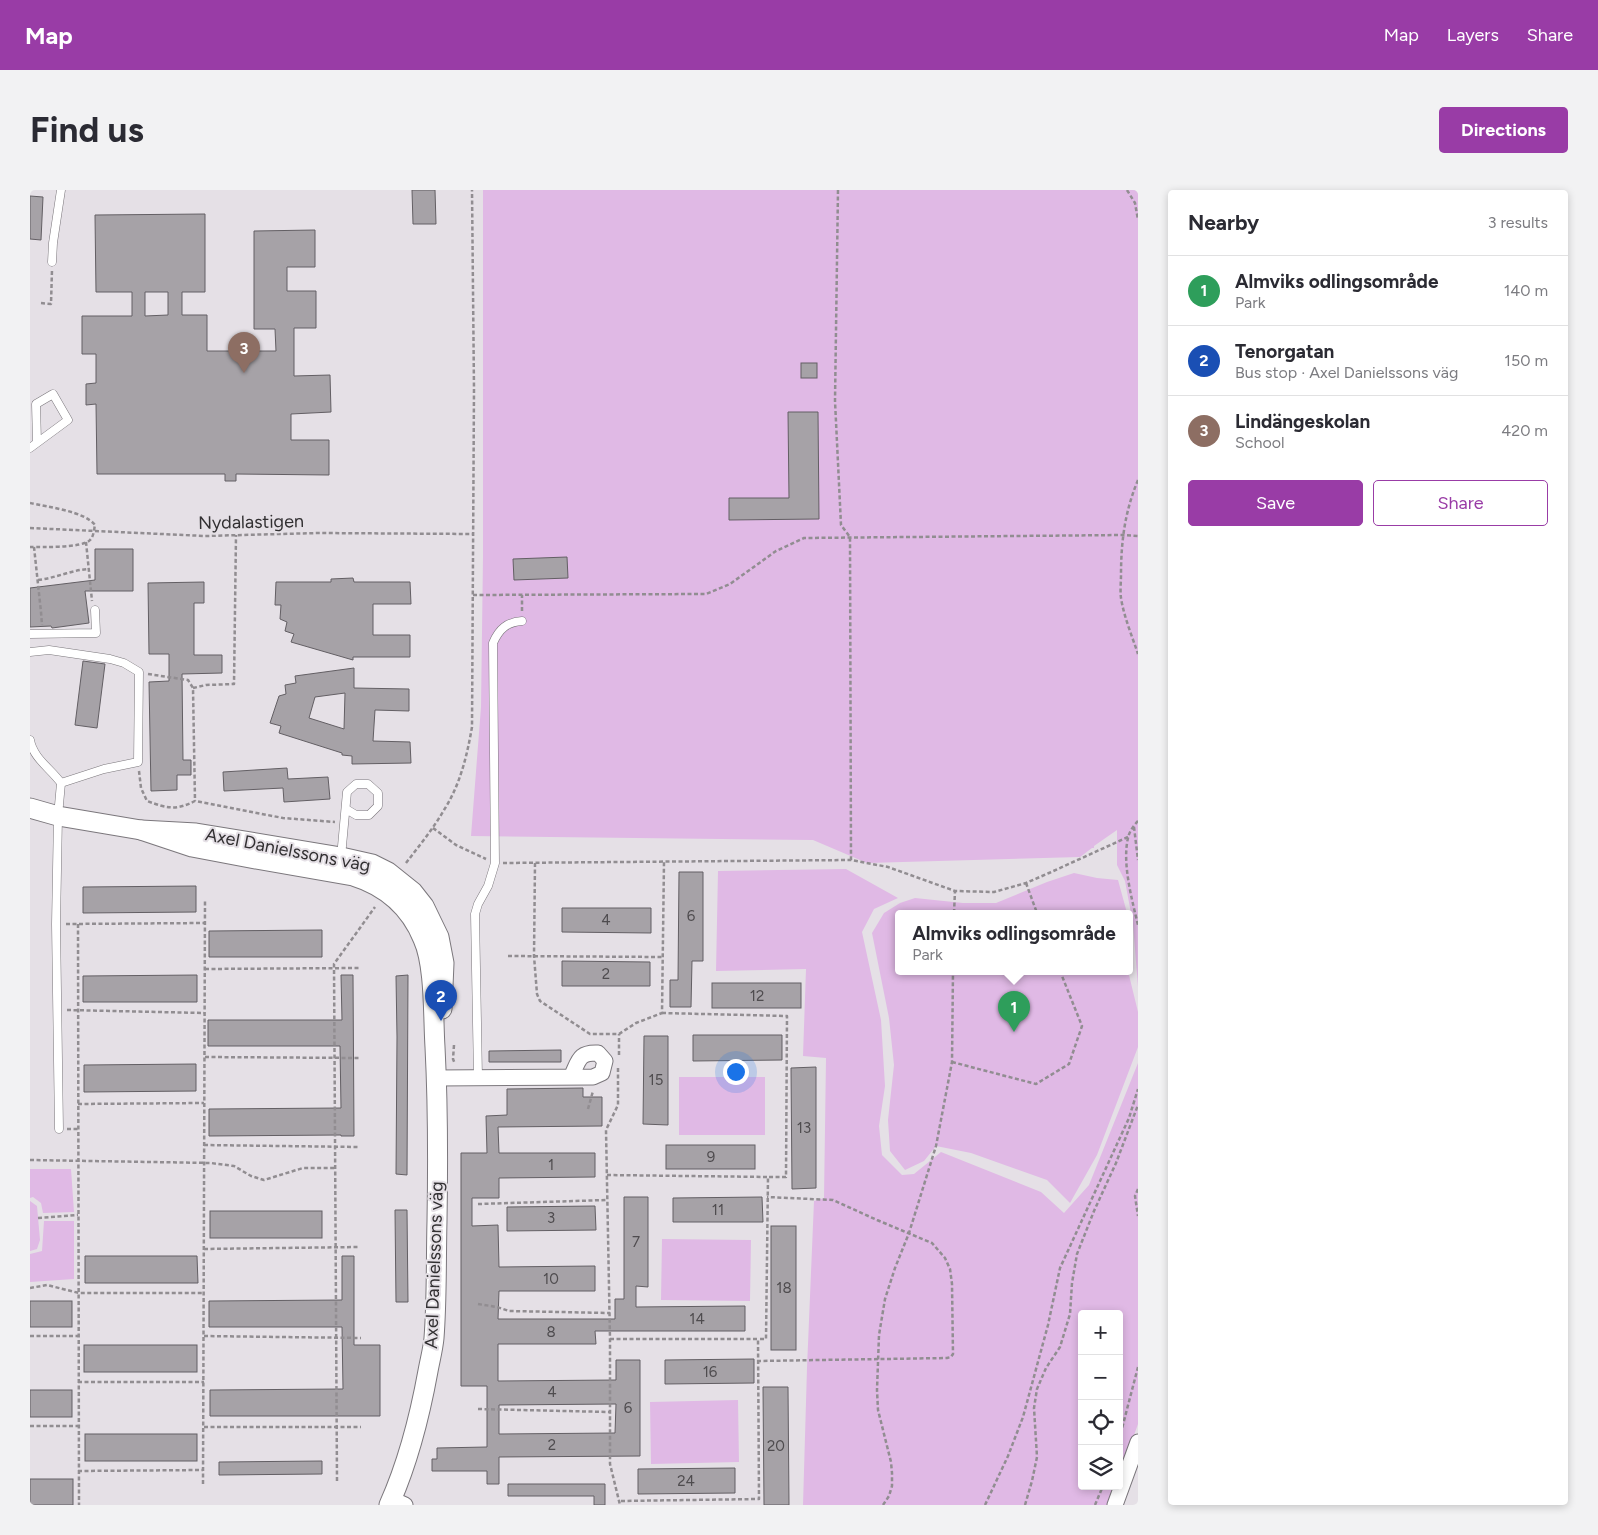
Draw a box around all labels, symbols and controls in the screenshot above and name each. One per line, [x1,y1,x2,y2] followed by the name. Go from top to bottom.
[25,21,73,50] text: Map
[1384,24,1419,46] text: Map
[1447,24,1499,46] text: Layers
[1527,24,1573,46] text: Share
[1439,107,1568,153] button: Directions
[30,109,144,151] text: Find us
[1188,210,1259,235] text: Nearby
[1488,213,1548,232] text: 3 results
[1235,270,1438,293] text: Almviks odlingsområde
[1201,281,1207,300] text: 1
[1504,281,1548,300] text: 140 m
[1235,293,1265,312] text: Park
[228,332,260,373] pin: 3
[1235,340,1334,363] text: Tenorgatan
[1199,351,1209,370] text: 2
[1504,351,1548,370] text: 150 m
[1235,363,1458,382] text: Bus stop · Axel Danielssons väg
[1235,410,1370,433] text: Lindängeskolan
[1200,421,1208,440] text: 3
[1501,421,1548,440] text: 420 m
[1235,433,1285,452] text: School
[1188,480,1363,526] button: Save
[1373,480,1548,526] button: Share
[198,510,304,534] street label: Nydalastigen
[204,823,372,877] street label: Axel Danielssons väg
[687,907,696,925] house number: 6
[895,910,1133,975] popup
[601,911,611,929] house number: 4
[912,922,1116,945] text: Almviks odlingsområde
[912,945,943,964] text: Park
[602,965,610,983] house number: 2
[425,980,457,1021] pin: 2
[750,987,764,1005] house number: 12
[998,991,1030,1032] pin: 1
[723,1059,749,1085] your location
[649,1071,663,1089] house number: 15
[797,1119,811,1137] house number: 13
[707,1148,715,1166] house number: 9
[548,1156,554,1174] house number: 1
[420,1181,448,1349] street label: Axel Danielssons väg
[712,1201,724,1219] house number: 11
[547,1209,555,1227] house number: 3
[632,1233,640,1251] house number: 7
[543,1270,559,1288] house number: 10
[776,1279,792,1297] house number: 18
[689,1310,705,1328] house number: 14
[1078,1310,1123,1490] map controls
[1078,1310,1123,1355] button: +
[546,1323,556,1341] house number: 8
[1078,1355,1123,1400] button: −
[703,1363,718,1381] house number: 16
[547,1383,557,1401] house number: 4
[624,1399,633,1417] house number: 6
[1078,1400,1123,1445] button: locate
[548,1436,556,1454] house number: 2
[767,1437,785,1455] house number: 20
[1078,1445,1123,1490] button: layers
[677,1472,695,1490] house number: 24

